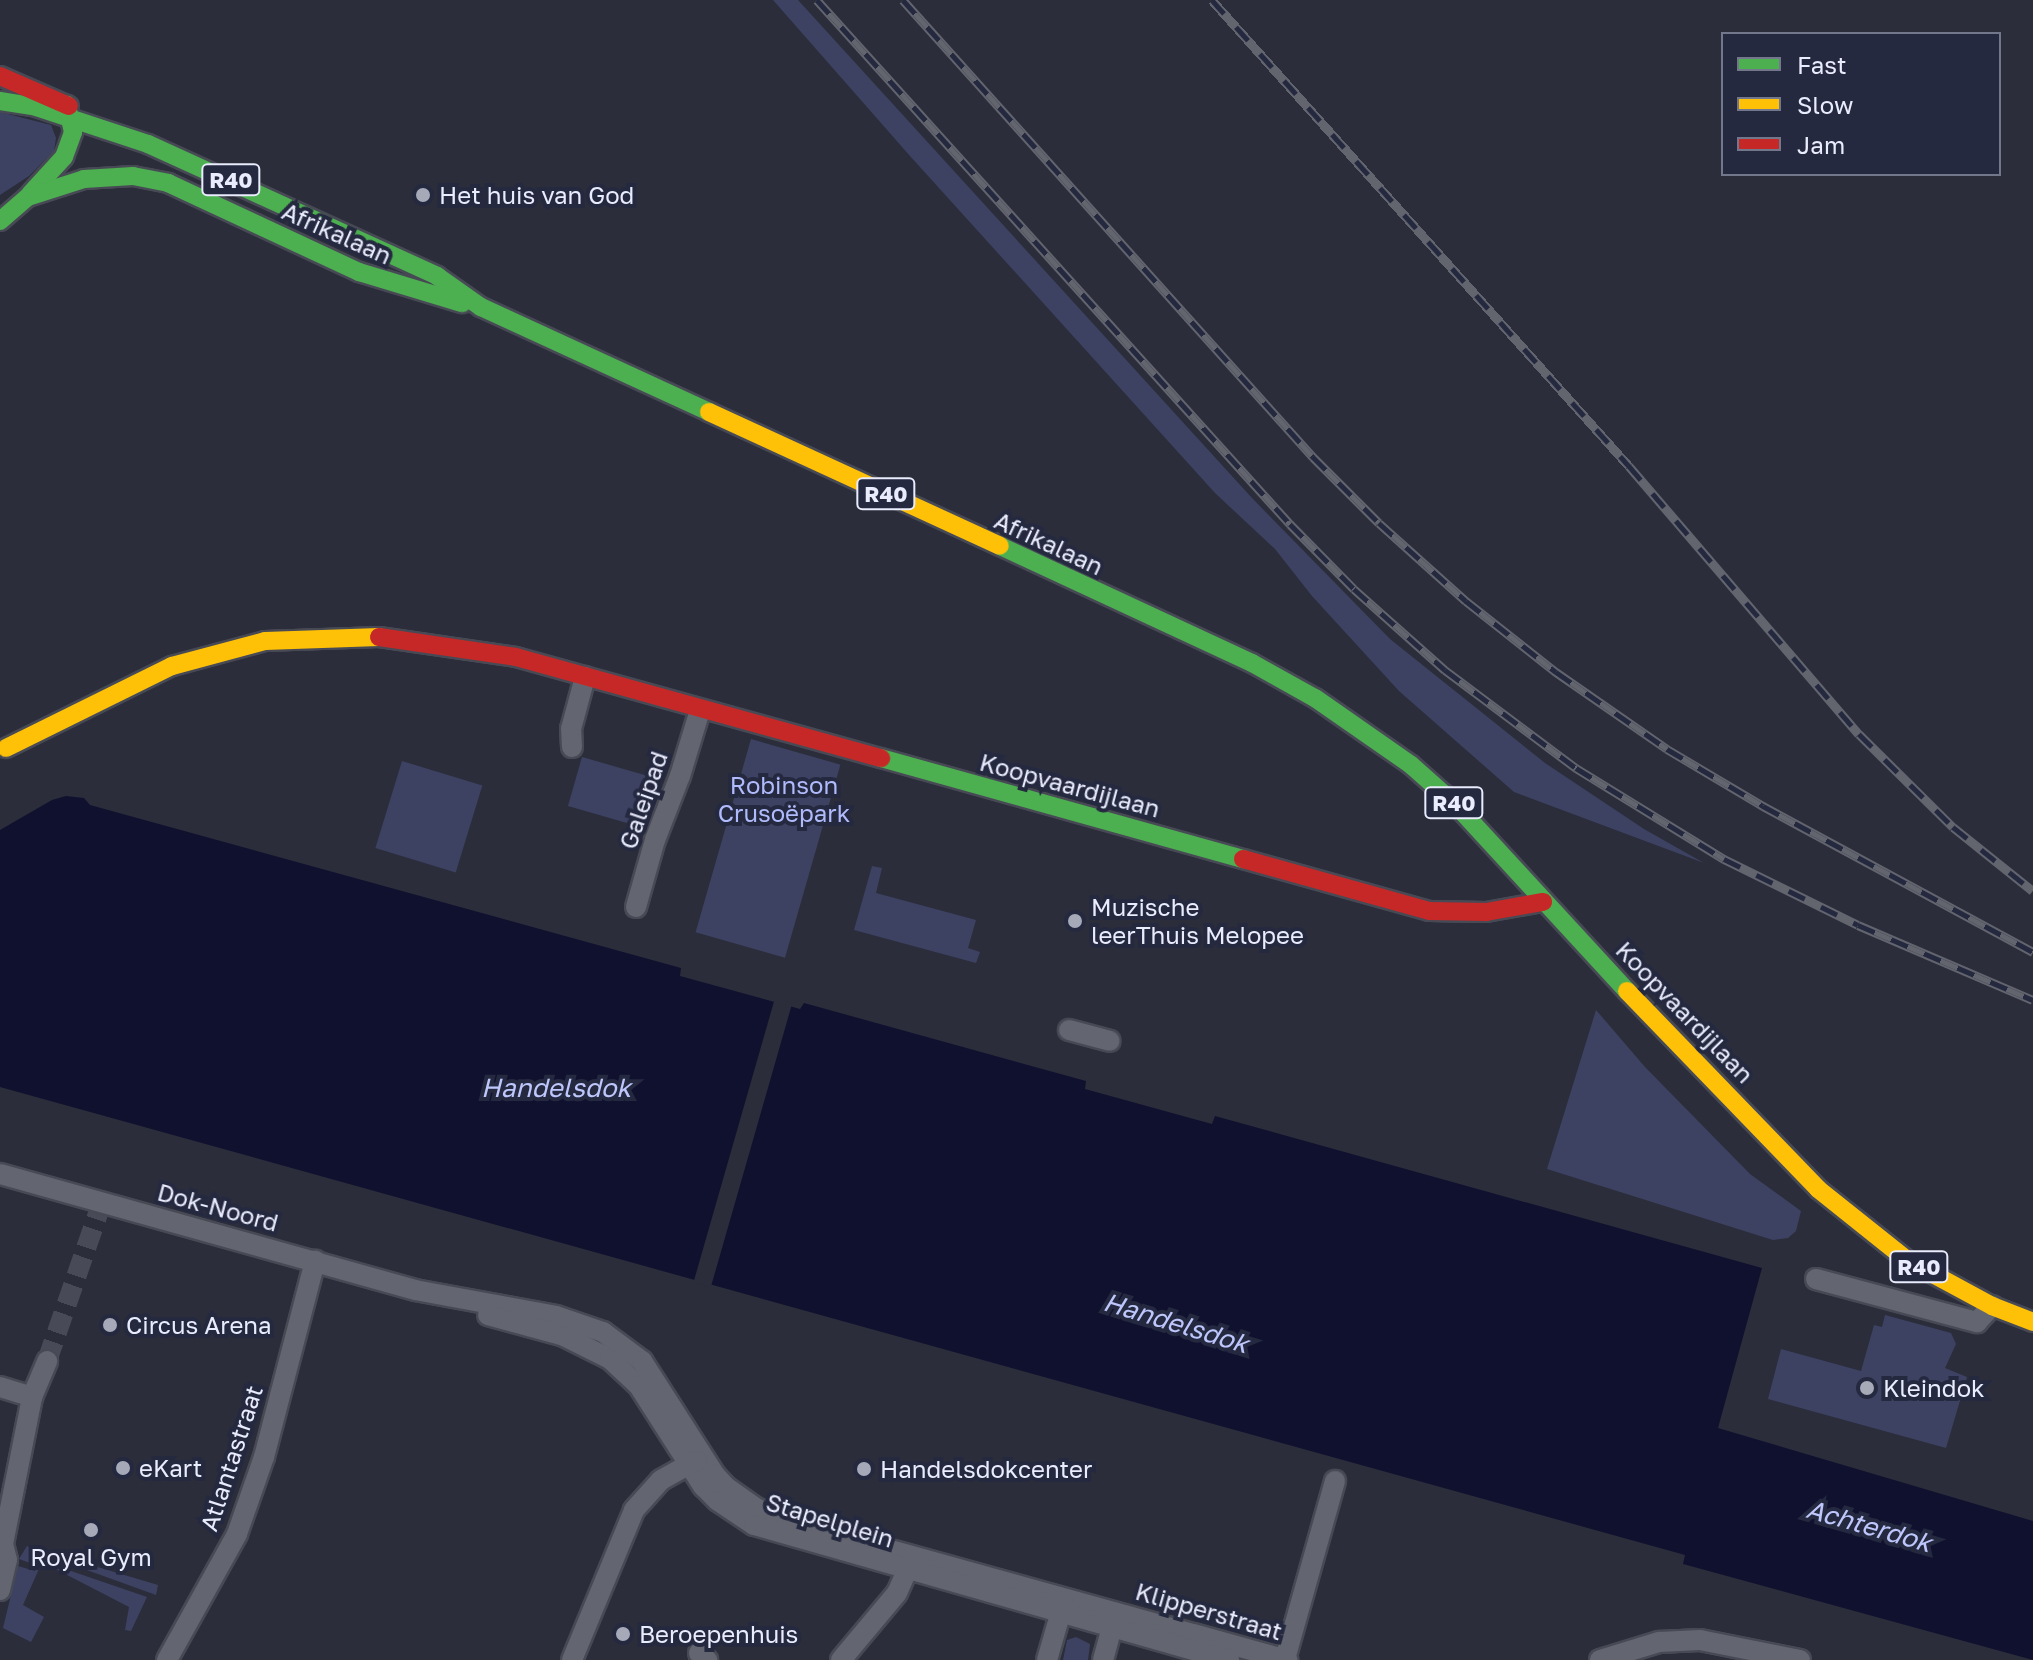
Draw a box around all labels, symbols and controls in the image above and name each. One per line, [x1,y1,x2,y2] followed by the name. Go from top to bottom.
[1721,32,2001,176] legend
[1797,50,1847,79] text: Fast
[1797,90,1853,119] text: Slow
[1797,130,1845,159] text: Jam
[201,162,261,198] road number: R40
[439,181,634,209] place label: Het huis van God
[414,186,432,204] marker: Het huis van God
[278,196,396,270] street label: Afrikalaan
[856,476,916,512] road number: R40
[990,505,1108,581] street label: Afrikalaan
[613,747,673,853] street label: Galeipad
[977,747,1163,823] street label: Koopvaardijlaan
[718,771,850,827] park label: Robinson Crusoëpark
[1424,785,1484,821] road number: R40
[1091,893,1304,949] place label: Muzische leerThuis Melopee
[1066,912,1084,930] marker: Muzische leerThuis Melopee
[1610,935,1760,1089] street label: Koopvaardijlaan
[481,1072,631,1104] water label: Handelsdok
[154,1177,282,1237] street label: Dok-Noord
[1889,1249,1949,1285] road number: R40
[1100,1286,1252,1360] water label: Handelsdok
[126,1311,272,1339] place label: Circus Arena
[101,1316,119,1334] marker: Circus Arena
[1883,1374,1985,1402] place label: Kleindok
[1858,1379,1876,1397] marker: Kleindok
[194,1381,268,1535] street label: Atlantastraat
[139,1454,202,1482] place label: eKart
[880,1455,1092,1483] place label: Handelsdokcenter
[114,1459,132,1477] marker: eKart
[855,1460,873,1478] marker: Handelsdokcenter
[763,1487,897,1553] street label: Stapelplein
[1803,1493,1935,1559] water label: Achterdok
[82,1521,100,1539] marker: Royal Gym
[30,1543,152,1571] place label: Royal Gym
[1132,1576,1286,1646] street label: Klipperstraat
[639,1620,798,1648] place label: Beroepenhuis
[614,1625,632,1643] marker: Beroepenhuis

